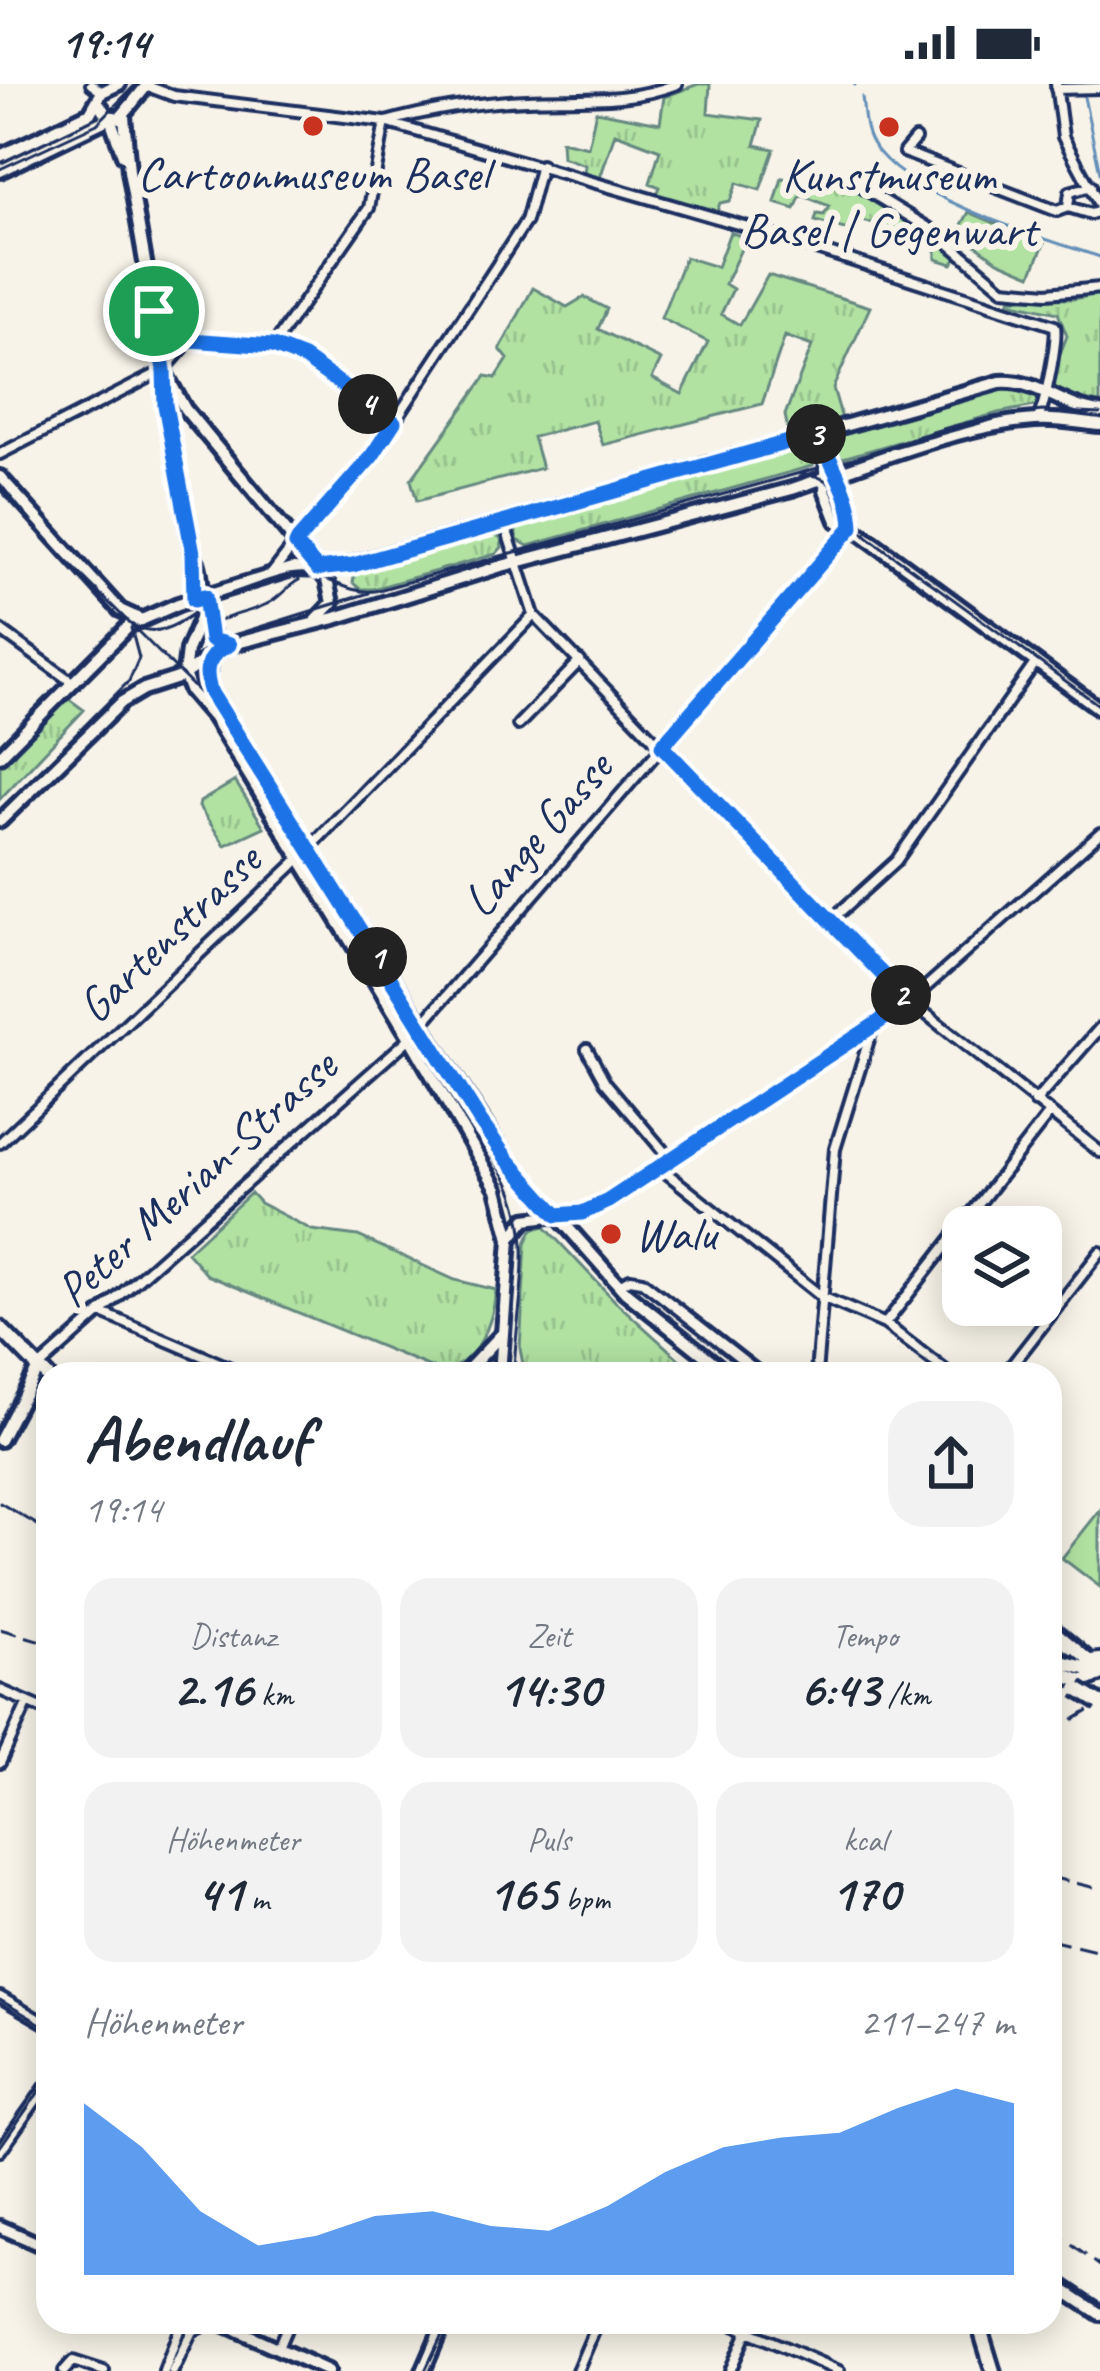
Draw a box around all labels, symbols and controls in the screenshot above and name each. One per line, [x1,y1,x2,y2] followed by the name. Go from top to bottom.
[60,14,149,71] text: 19:14
[300,113,326,139] marker: Cartoonmuseum Basel
[876,114,902,140] marker: Kunstmuseum Basel | Gegenwart
[137,144,496,204] place label: Cartoonmuseum Basel
[741,145,1041,260] place label: Kunstmuseum Basel | Gegenwart
[103,260,205,362] pin
[121,278,187,344] icon: arrive
[338,374,398,434] pin: 4
[361,383,375,425] text: 4
[786,404,846,464] pin: 3
[809,413,823,455] text: 3
[449,737,627,929] street label: Lange Gasse
[65,828,276,1035] street label: Gartenstrasse
[347,927,407,987] pin: 1
[370,936,384,978] text: 1
[871,965,931,1025] pin: 2
[894,974,908,1016] text: 2
[43,1034,351,1320] street label: Peter Merian-Strasse
[635,1204,720,1264] place label: Walu
[942,1206,1062,1326] map controls
[942,1206,1062,1326] button: layers
[598,1221,624,1247] marker: Walu
[84,1398,309,1481] text: Abendlauf
[888,1401,1014,1527] button: share
[84,1485,162,1534] text: 19:14
[190,1615,276,1657] text: Distanz
[527,1615,571,1657] text: Zeit
[832,1615,898,1657] text: Tempo
[173,1657,253,1721] text: 2.16
[498,1657,600,1721] text: 14:30
[799,1657,879,1721] text: 6:43
[253,1674,293,1716] text: km
[879,1674,931,1716] text: /km
[166,1819,300,1861] text: Höhenmeter
[527,1819,571,1861] text: Puls
[843,1819,887,1861] text: kcal
[197,1861,243,1925] text: 41
[488,1861,557,1925] text: 165
[831,1861,899,1925] text: 170
[243,1878,269,1920] text: m
[557,1878,610,1920] text: bpm
[84,1998,242,2047] text: Höhenmeter
[860,1998,1014,2047] text: 211–247 m

